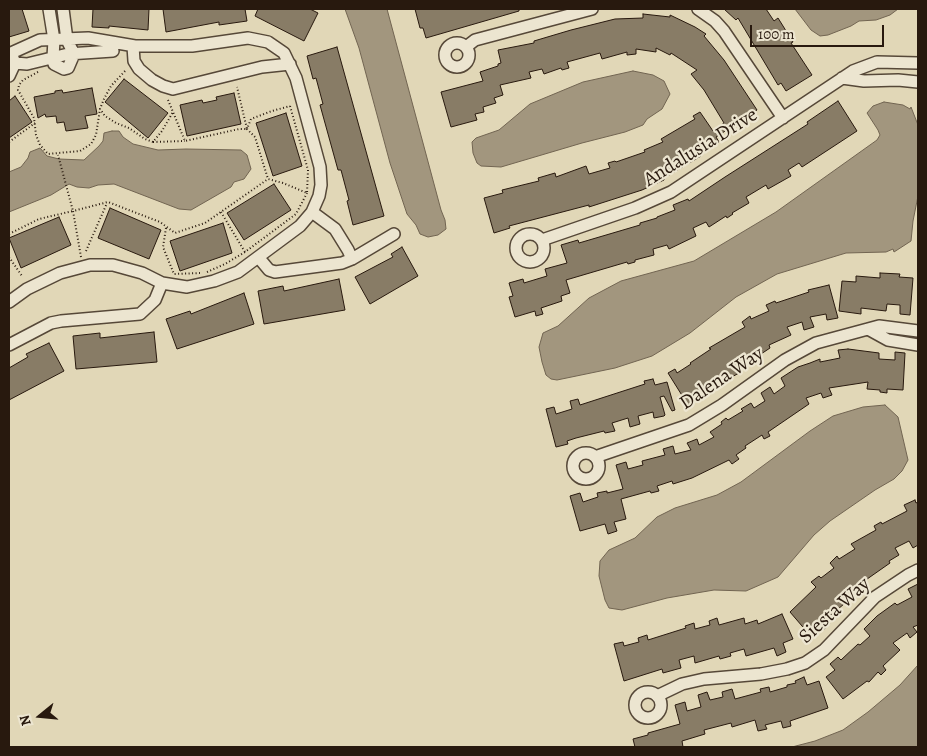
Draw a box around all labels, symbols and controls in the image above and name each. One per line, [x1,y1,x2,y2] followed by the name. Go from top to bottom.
[752,15,886,47] scale bar
[758,24,795,44] text: 100 m
[640,103,762,193] street label: Andalusia Drive
[675,342,769,416] street label: Dalena Way
[794,573,876,649] street label: Siesta Way
[15,691,65,741] north arrow
[15,713,36,728] text: N

